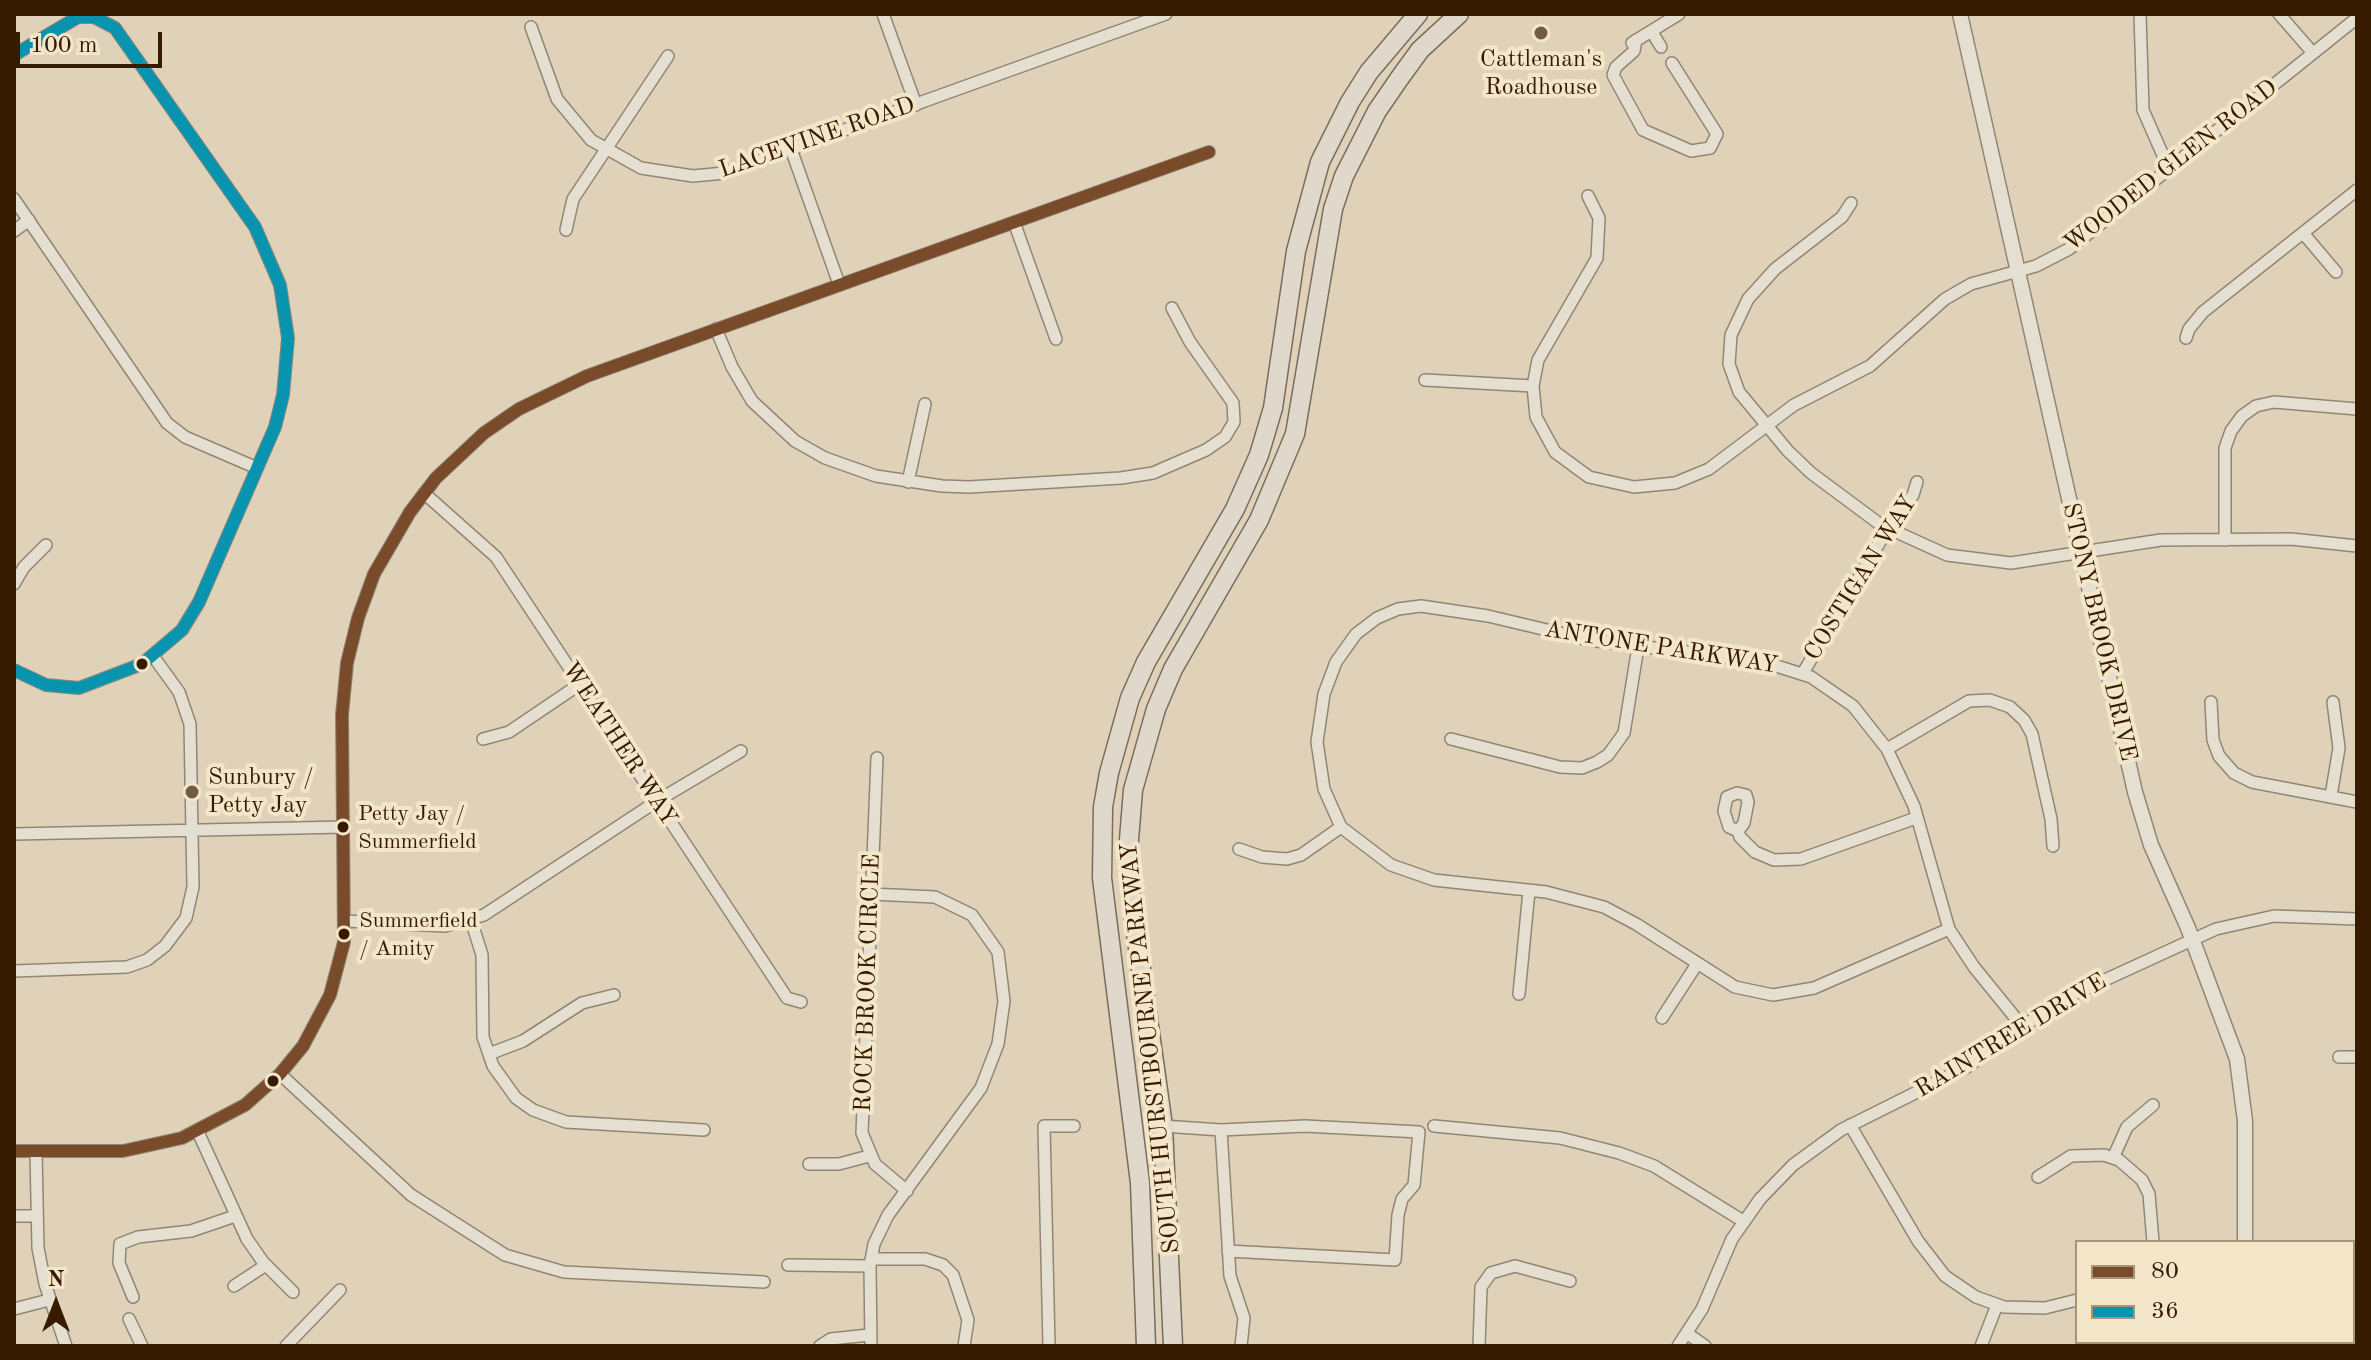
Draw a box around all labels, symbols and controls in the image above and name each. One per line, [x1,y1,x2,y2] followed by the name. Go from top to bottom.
[20,16,166,66] scale bar
[1532,24,1550,42] marker: Cattleman's Roadhouse
[30,34,98,58] text: 100 m
[1480,46,1602,102] place label: Cattleman's Roadhouse
[2058,74,2284,258] street label: WOODED GLEN ROAD
[715,91,919,185] street label: LACEVINE ROAD
[1799,490,1923,666] street label: COSTIGAN WAY
[2055,500,2143,764] street label: STONY BROOK DRIVE
[1542,615,1780,681] street label: ANTONE PARKWAY
[134,656,150,672] unlabelled marker
[555,656,683,832] street label: WEATHER WAY
[208,764,314,820] place label: Sunbury / Petty Jay
[183,783,201,801] marker: Sunbury / Petty Jay
[358,801,477,852] place label: Petty Jay / Summerfield
[335,819,351,835] marker: Petty Jay / Summerfield
[1115,841,1187,1255] street label: SOUTH HURSTBOURNE PARKWAY
[849,853,887,1113] street label: ROCK BROOK CIRCLE
[359,908,478,960] place label: Summerfield / Amity
[336,926,352,942] marker: Summerfield / Amity
[1910,968,2112,1104] street label: RAINTREE DRIVE
[265,1073,281,1089] unlabelled marker
[2075,1240,2355,1344] legend
[2151,1260,2179,1284] text: 80
[16,1264,96,1344] north arrow
[48,1269,64,1291] text: N
[2151,1300,2179,1324] text: 36

